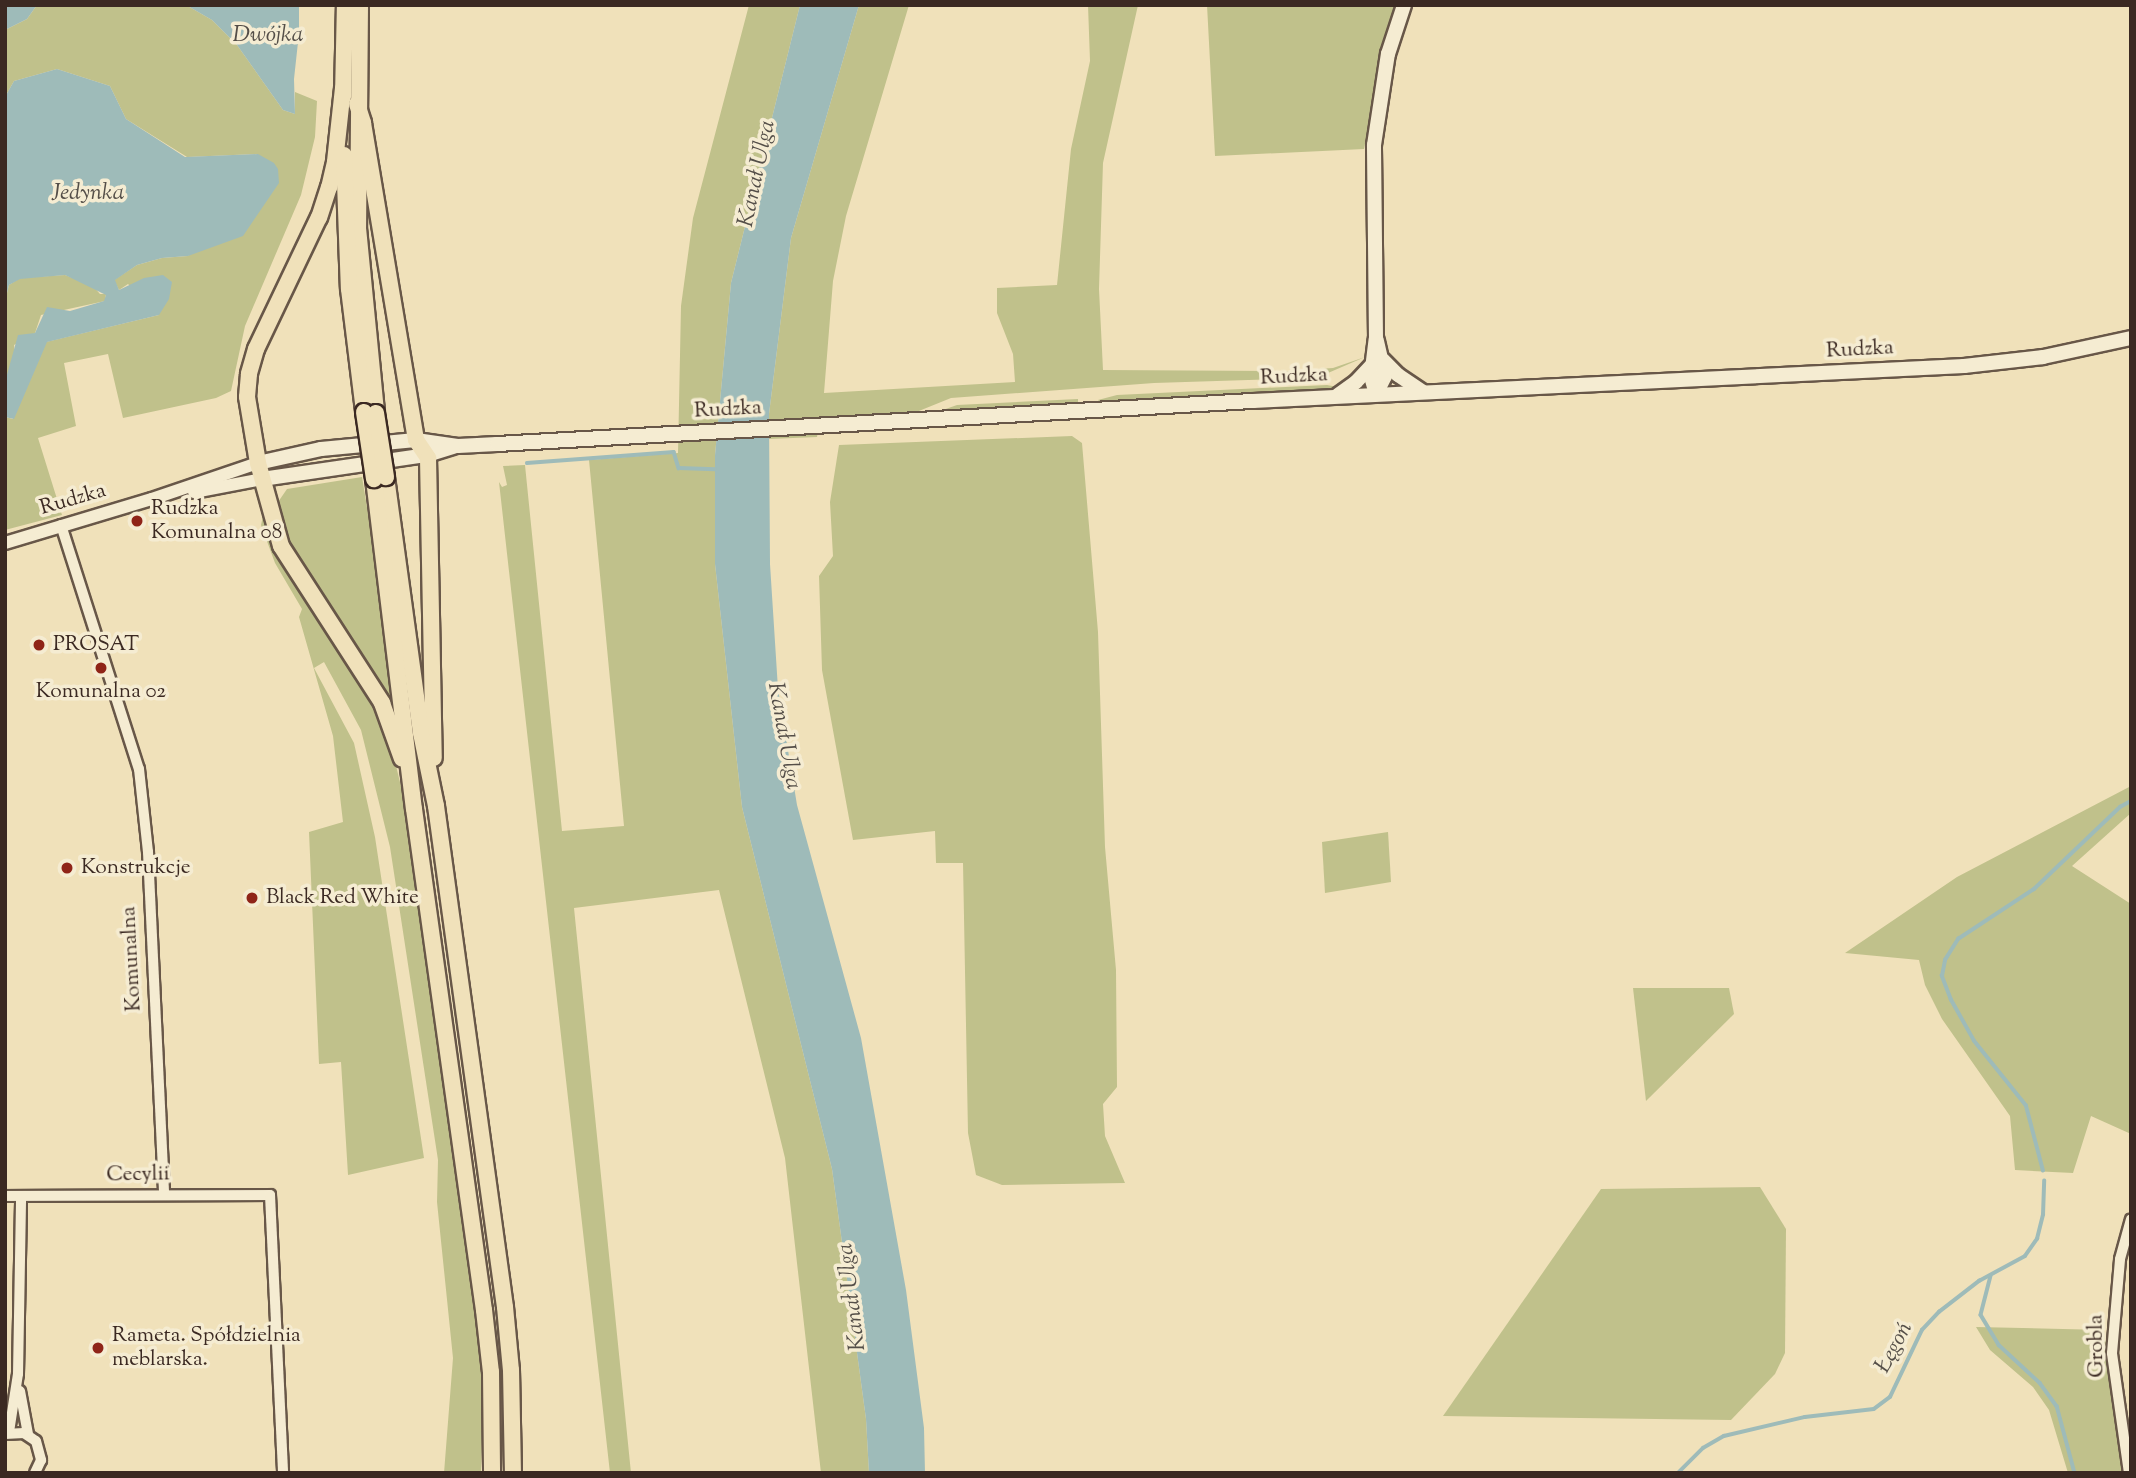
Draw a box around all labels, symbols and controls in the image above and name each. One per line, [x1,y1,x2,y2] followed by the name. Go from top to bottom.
[233,22,303,50] water label: Dwójka
[733,118,783,230] water label: Kanał Ulga
[52,180,124,208] water label: Jedynka
[1826,336,1894,364] street label: Rudzka
[1260,363,1328,391] street label: Rudzka
[694,396,762,424] street label: Rudzka
[37,479,109,521] street label: Rudzka
[151,496,282,546] place label: Rudzka Komunalna 08
[129,513,145,529] marker: Rudzka Komunalna 08
[53,632,139,658] place label: PROSAT
[31,637,47,653] marker: PROSAT
[93,660,109,676] marker: Komunalna 02
[36,679,166,705] place label: Komunalna 02
[760,680,806,792] water label: Kanał Ulga
[81,855,191,881] place label: Konstrukcje
[59,860,75,876] marker: Konstrukcje
[266,885,419,911] place label: Black Red White
[244,890,260,906] marker: Black Red White
[117,906,147,1012] street label: Komunalna
[106,1162,170,1188] street label: Cecylii
[833,1241,873,1353] water label: Kanał Ulga
[2084,1314,2110,1378] street label: Grobla
[1870,1318,1920,1378] water label: Łęgoń
[112,1323,301,1373] place label: Rameta. Spółdzielnia meblarska.
[90,1340,106,1356] marker: Rameta. Spółdzielnia meblarska.

